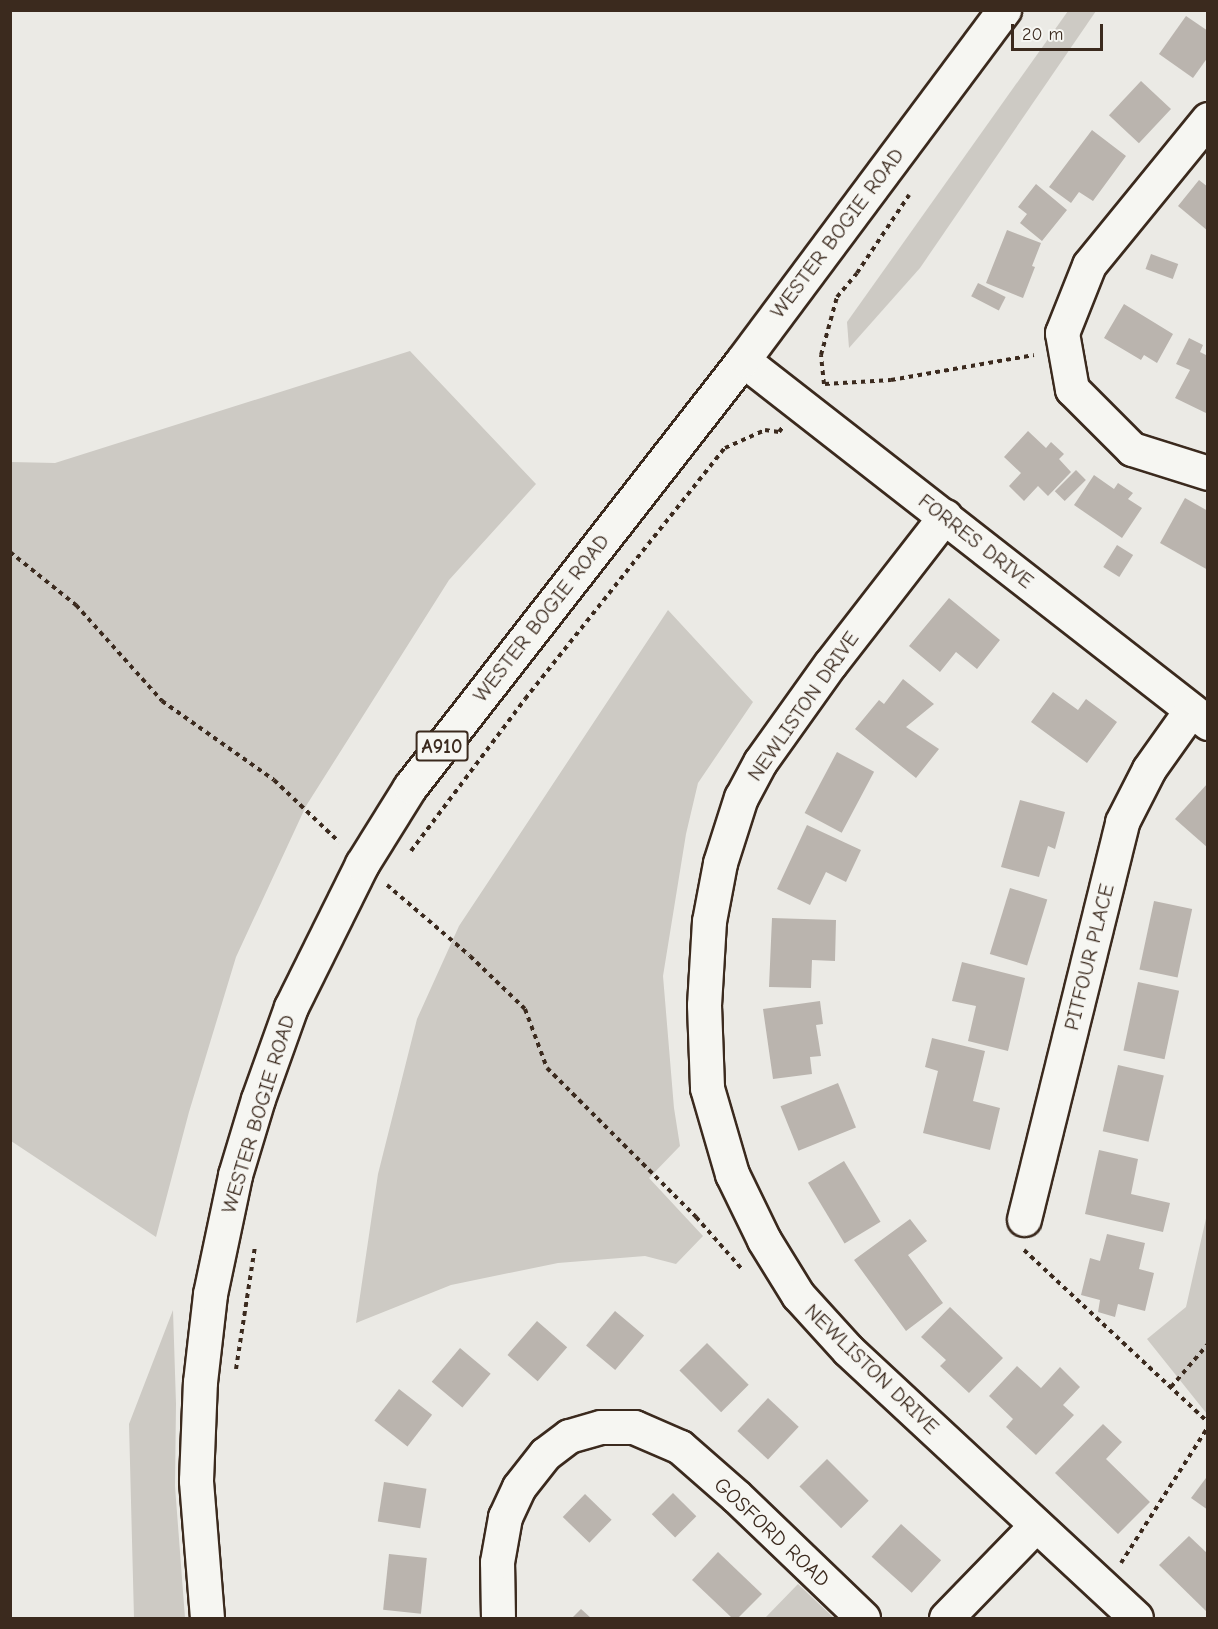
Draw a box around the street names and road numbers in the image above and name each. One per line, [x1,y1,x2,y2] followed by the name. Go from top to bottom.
[765,143,909,323] street label: WESTER BOGIE ROAD
[913,488,1039,594] street label: FORRES DRIVE
[468,529,614,707] street label: WESTER BOGIE ROAD
[742,626,864,786] street label: NEWLISTON DRIVE
[415,729,469,763] road number: A910
[1059,881,1119,1033] street label: PITFOUR PLACE
[216,1012,300,1216] street label: WESTER BOGIE ROAD
[800,1298,944,1440] street label: NEWLISTON DRIVE
[709,1472,835,1592] street label: GOSFORD ROAD

